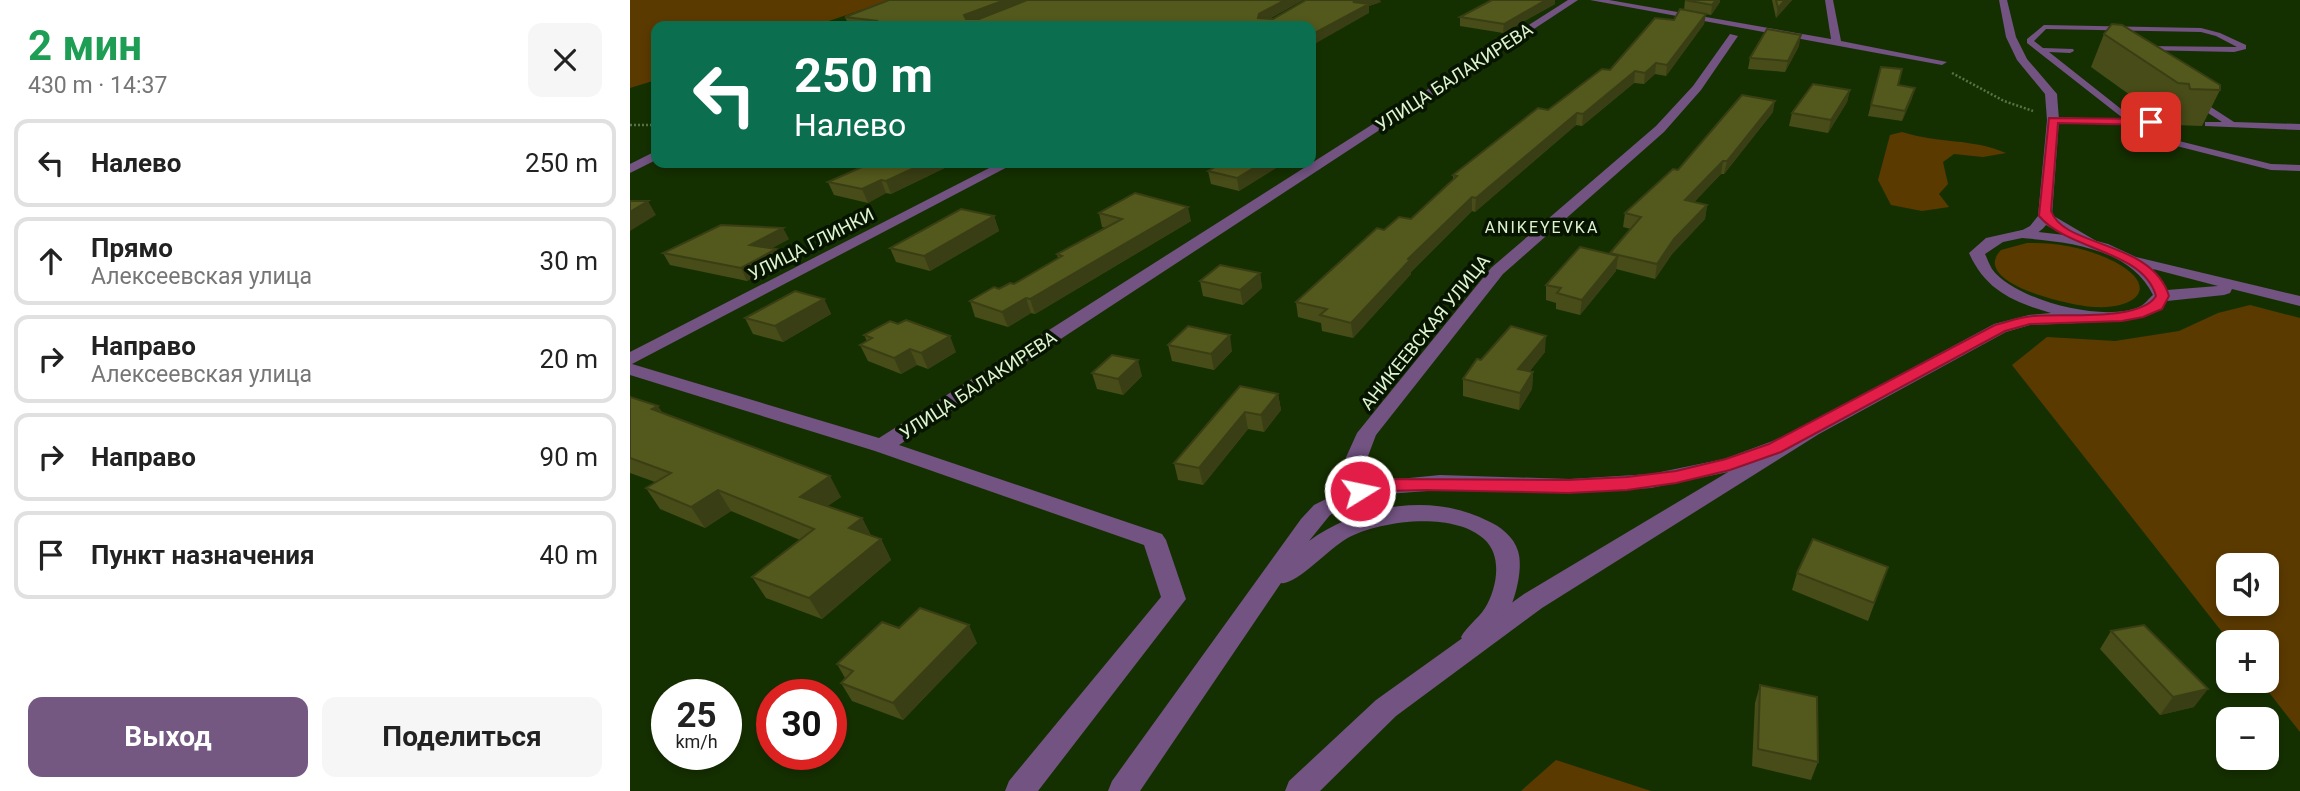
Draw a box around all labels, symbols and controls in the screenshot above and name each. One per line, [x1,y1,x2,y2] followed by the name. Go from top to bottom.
[1372,18,1537,136] street label: УЛИЦА БАЛАКИРЕВА
[28,21,142,70] text: 2 мин
[528,23,602,97] button: close
[794,47,933,104] text: 250 m
[679,49,770,140] icon: left
[28,72,167,99] text: 430 m · 14:37
[2121,92,2181,152] pin
[2132,103,2170,141] icon: arrive
[794,106,906,144] text: Налево
[32,144,70,182] icon: left
[91,148,181,178] text: Налево
[525,148,598,178] text: 250 m
[745,203,877,285] street label: УЛИЦА ГЛИНКИ
[1485,218,1599,237] district label: ANIKEYEVKA
[91,233,173,263] text: Прямо
[32,242,70,280] icon: ahead
[540,246,598,276] text: 30 m
[1356,250,1494,414] street label: АНИКЕЕВСКАЯ УЛИЦА
[91,263,312,290] text: Алексеевская улица
[896,326,1061,444] street label: УЛИЦА БАЛАКИРЕВА
[91,331,196,361] text: Направо
[32,340,70,378] icon: right
[540,344,598,374] text: 20 m
[91,361,312,388] text: Алексеевская улица
[32,438,70,476] icon: right
[91,442,196,472] text: Направо
[540,442,598,472] text: 90 m
[1323,454,1397,528] position arrow
[32,536,70,574] icon: arrive
[91,540,315,570] text: Пункт назначения
[540,540,598,570] text: 40 m
[2216,553,2279,770] map controls
[2216,553,2279,616] button: sound
[2216,630,2279,693] button: +
[756,679,847,770] speed limit sign: 30
[676,695,717,736] text: 25
[28,697,308,777] button: Выход
[322,697,602,777] button: Поделиться
[2216,707,2279,770] button: −
[675,731,718,752] text: km/h

